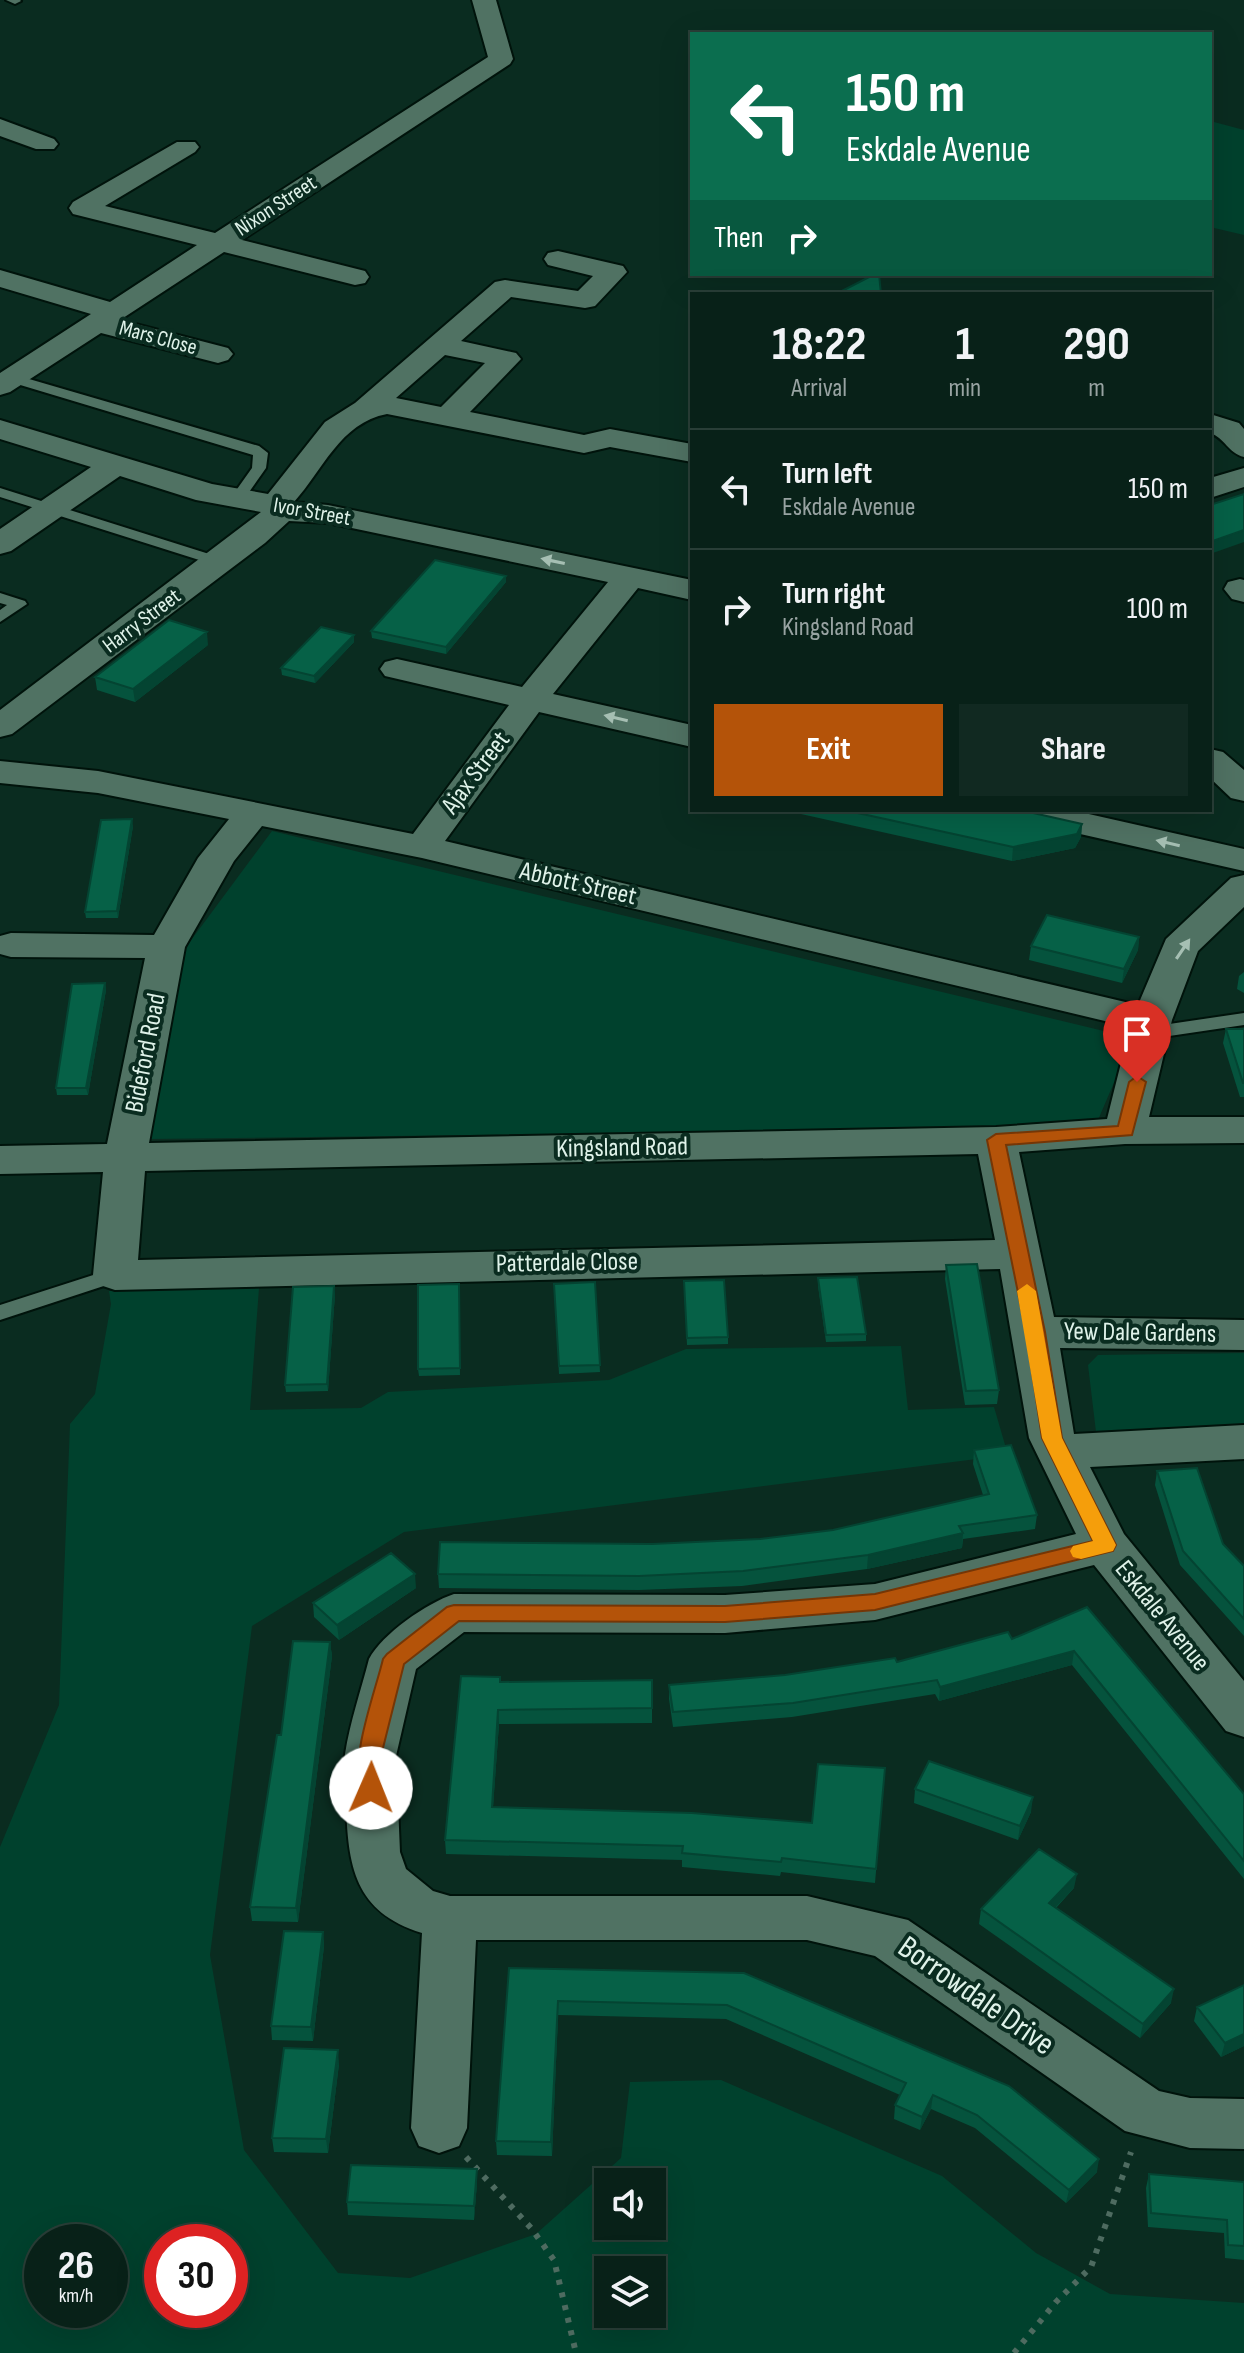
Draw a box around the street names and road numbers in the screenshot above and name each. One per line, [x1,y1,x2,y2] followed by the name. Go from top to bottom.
[230,170,322,242] street label: Nixon Street
[116,315,200,361] street label: Mars Close
[271,492,353,532] street label: Ivor Street
[98,583,187,659] street label: Harry Street
[434,726,517,821] street label: Ajax Street
[516,855,639,912] street label: Abbott Street
[119,991,173,1115] street label: Bideford Road
[556,1131,688,1165] street label: Kingsland Road
[496,1246,638,1280] street label: Patterdale Close
[1064,1316,1216,1350] street label: Yew Dale Gardens
[1108,1554,1216,1678] street label: Eskdale Avenue
[890,1928,1062,2064] street label: Borrowdale Drive

